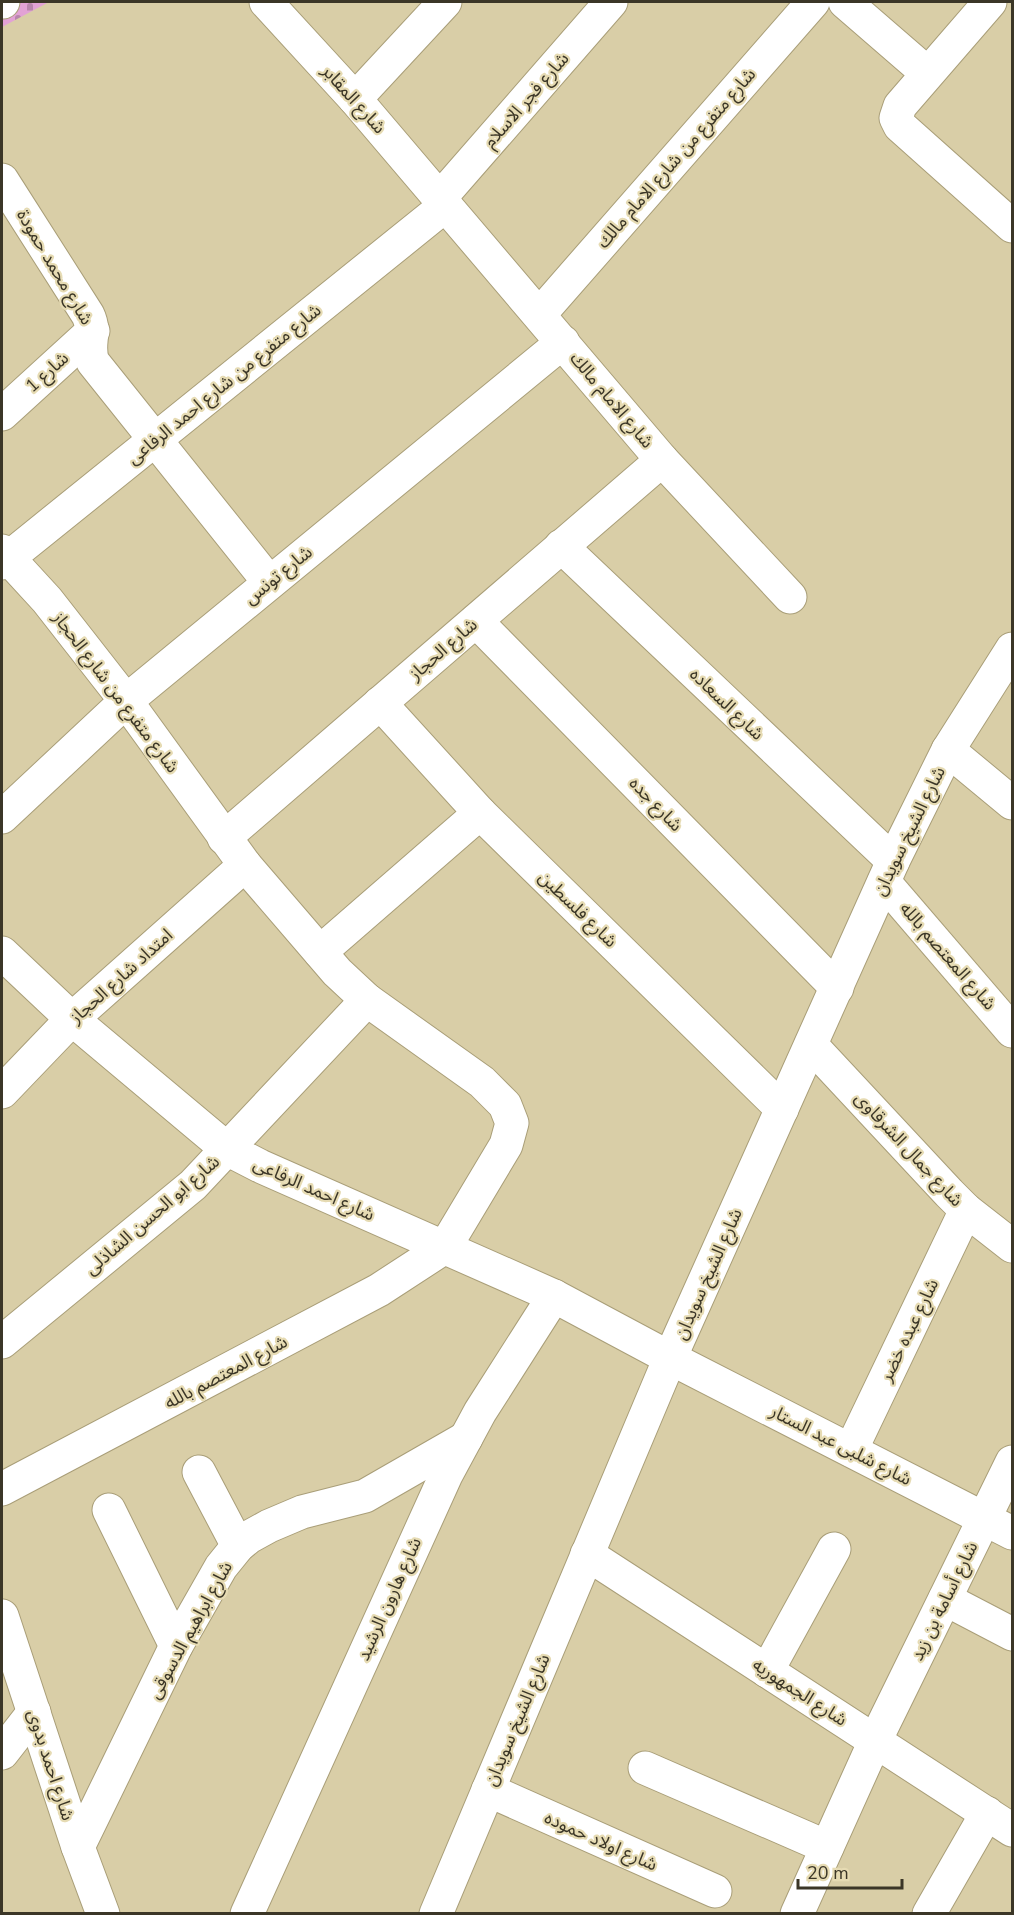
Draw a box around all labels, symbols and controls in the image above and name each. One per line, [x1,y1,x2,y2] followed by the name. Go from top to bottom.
[478,47,576,154] street label: شارع فجر الاسلام
[314,59,391,140] street label: شارع المقابر
[591,63,762,254] street label: شارع متفرع من شارع الامام مالك
[9,205,99,330] street label: شارع محمد حمودة
[122,298,327,471] street label: شارع متفرع من شارع احمد الرفاعى
[20,346,75,399] street label: شارع 1
[563,347,659,454] street label: شارع الامام مالك
[239,540,318,611] street label: شارع تونس
[45,606,185,779] street label: شارع متفرع من شارع الحجاز
[403,613,484,688] street label: شارع الحجاز
[683,663,769,747] street label: شارع السعاده
[867,762,953,901] street label: شارع الشيخ سويدان
[623,771,688,838] street label: شارع جده
[532,865,623,954] street label: شارع فلسطين
[893,897,1002,1016] street label: شارع المعتصم بالله
[64,923,179,1031] street label: امتداد شارع الحجاز
[848,1086,969,1213] street label: شارع جمال الشرقاوى
[79,1150,226,1282] street label: شارع ابو الحسن الشاذلى
[249,1152,378,1228] street label: شارع احمد الرفاعى
[668,1205,750,1344] street label: شارع الشيخ سويدان
[873,1275,946,1387] street label: شارع عبده خضر
[160,1330,293,1416] street label: شارع المعتصم بالله
[764,1399,916,1493] street label: شارع شلبى عبد الستار
[351,1533,429,1665] street label: شارع هارون الرشيد
[905,1537,985,1665] street label: شارع أسامة بن زيد
[142,1557,240,1704] street label: شارع ابراهيم الدسوقى
[478,1650,557,1790] street label: شارع الشيخ سويدان
[747,1652,852,1733] street label: شارع الجمهوريه
[20,1706,80,1824] street label: شارع احمد بدوى
[540,1805,661,1878] street label: شارع اولاد حموده
[798,1852,902,1890] scale bar
[807,1861,849,1885] text: 20 m

